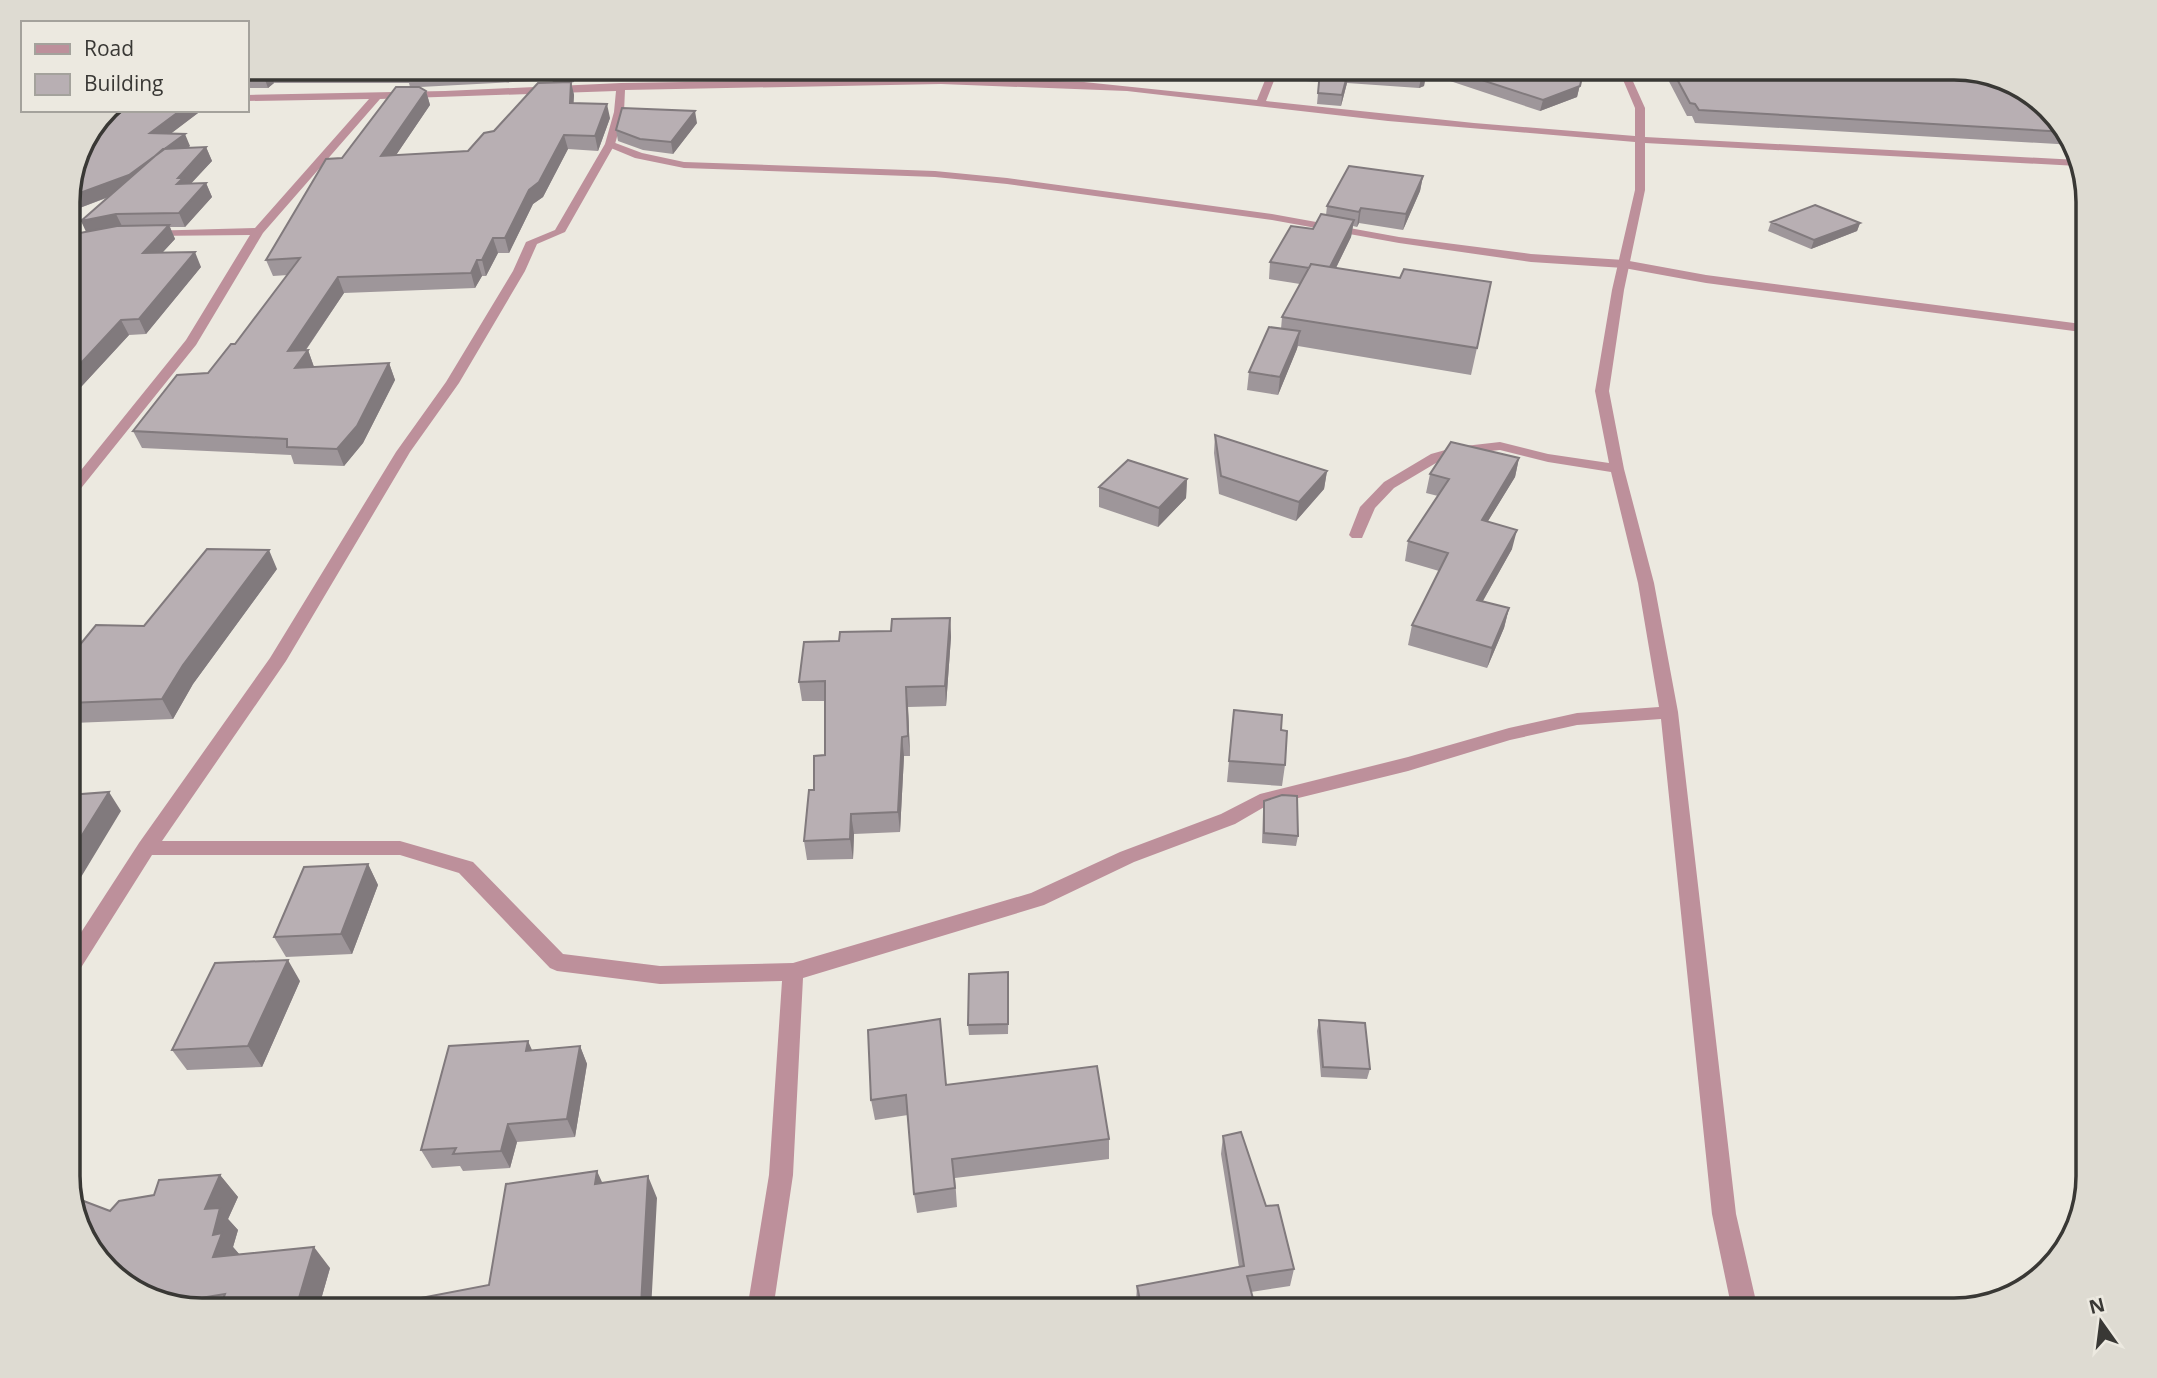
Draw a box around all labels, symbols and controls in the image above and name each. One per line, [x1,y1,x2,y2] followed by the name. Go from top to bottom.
[21,21,248,112] legend
[84,34,134,62] text: Road
[84,69,163,97] text: Building
[2066,1287,2136,1357] north arrow
[2086,1291,2108,1320] text: N

